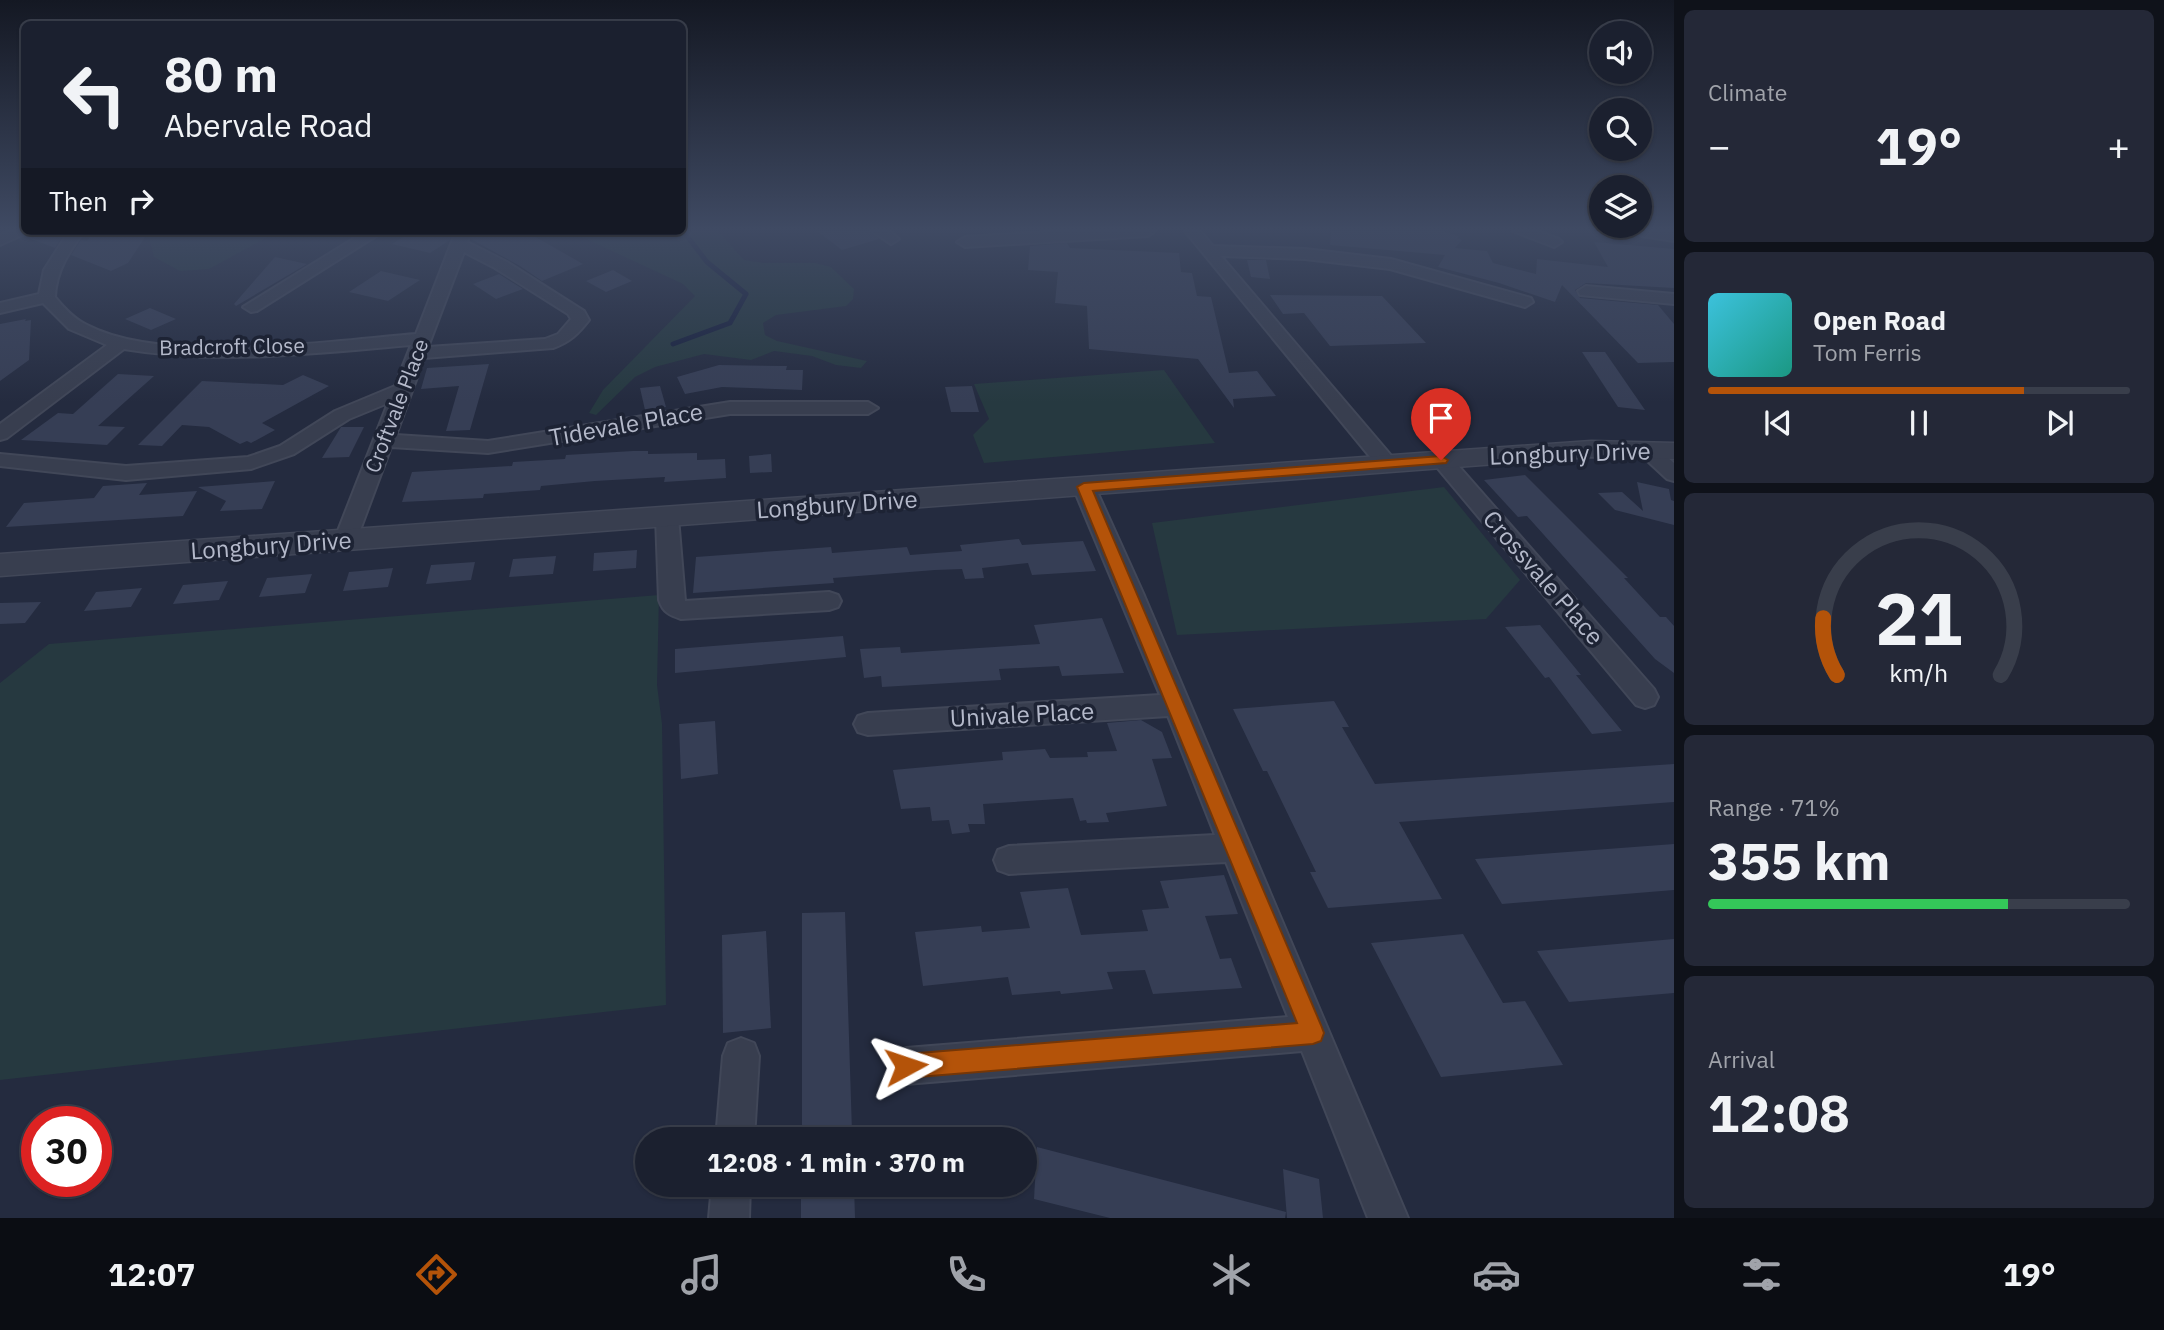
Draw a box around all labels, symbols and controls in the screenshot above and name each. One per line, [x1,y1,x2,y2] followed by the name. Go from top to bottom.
[1589,21,1652,238] map controls
[1589,21,1652,84] button: sound
[164,42,278,105] text: 80 m
[49,49,140,140] icon: left
[1708,77,1787,107] text: Climate
[1589,98,1652,161] button: search
[164,104,373,146] text: Abervale Road
[1876,112,1962,179] text: 19°
[1708,121,1731,170] text: −
[2107,121,2130,170] text: +
[1589,175,1652,238] button: layers
[122,182,160,220] icon: right
[49,184,108,218] text: Then
[1813,303,1946,337] text: Open Road
[159,331,305,361] street label: Bradcroft Close
[358,335,435,477] street label: Croftvale Place
[1813,337,1922,367] text: Tom Ferris
[1411,388,1471,460] pin
[547,395,705,453] street label: Tidevale Place
[1422,399,1460,437] icon: arrive
[1759,404,1797,442] icon: previous
[1900,404,1938,442] icon: pause
[2041,404,2079,442] icon: next
[1489,434,1651,472] street label: Longbury Drive
[755,482,919,526] street label: Longbury Drive
[1476,503,1611,652] street label: Crossvale Place
[189,523,353,567] street label: Longbury Drive
[1875,570,1963,665] text: 21
[1890,656,1948,689] text: km/h
[949,694,1095,734] street label: Univale Place
[1708,792,1840,822] text: Range · 71%
[1708,827,1890,894] text: 355 km
[869,1029,943,1103] position arrow
[1708,1044,1775,1074] text: Arrival
[1708,1079,1850,1146] text: 12:08
[21,1106,112,1197] speed limit sign: 30
[707,1145,965,1179] text: 12:08 · 1 min · 370 m
[412,1250,461,1299] icon: directions
[677,1250,726,1299] icon: music
[942,1250,991,1299] icon: phone
[1207,1250,1256,1299] icon: climate
[1472,1250,1521,1299] icon: car
[1737,1250,1786,1299] icon: filters
[108,1253,195,1295] text: 12:07
[2002,1253,2056,1295] text: 19°

